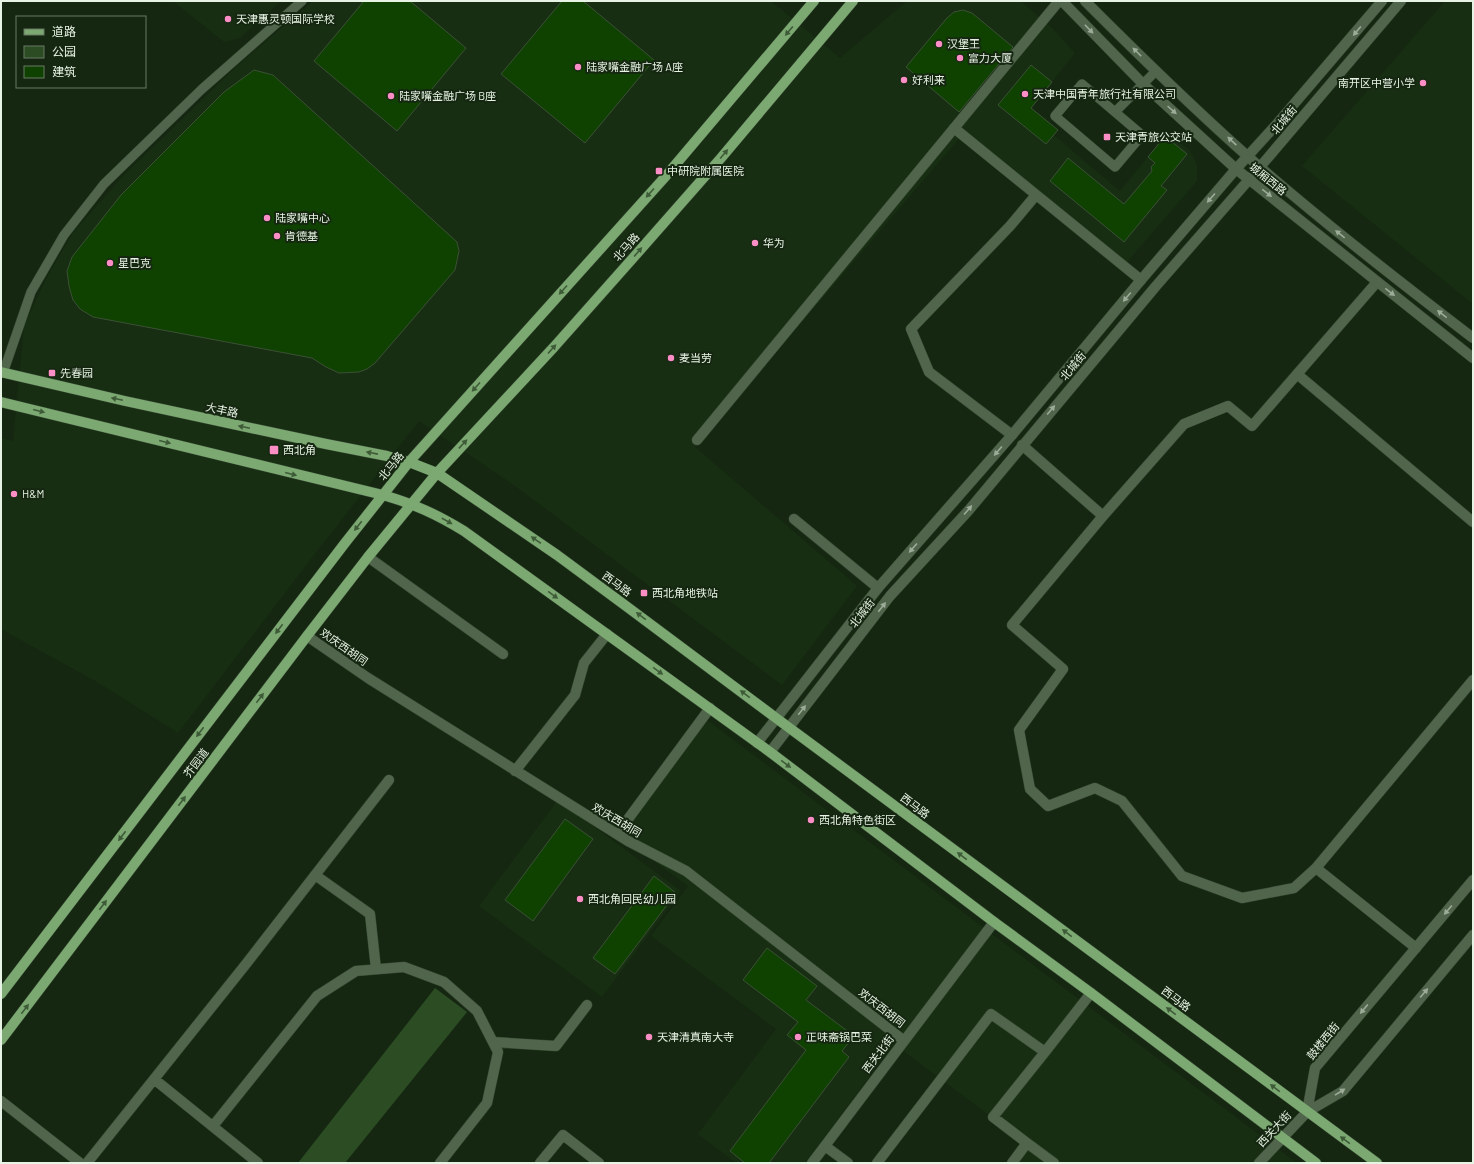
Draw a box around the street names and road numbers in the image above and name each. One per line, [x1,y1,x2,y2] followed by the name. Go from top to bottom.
[1268,103,1299,136] street label: 北城街
[1247,160,1290,198] street label: 城厢西路
[610,230,641,263] street label: 北马路
[1057,349,1088,382] street label: 北城街
[205,400,240,419] street label: 大丰路
[375,449,406,483] street label: 北马路
[600,569,634,599] street label: 西马路
[846,596,877,630] street label: 北城街
[318,625,371,668] street label: 欢庆西胡同
[180,746,211,780] street label: 芥园道
[898,790,932,821] street label: 西马路
[590,800,644,839] street label: 欢庆西胡同
[1159,983,1193,1014] street label: 西马路
[857,986,908,1030] street label: 欢庆西胡同
[1304,1019,1342,1062] street label: 鼓楼西街
[859,1032,896,1075] street label: 西关北街
[1254,1108,1293,1149] street label: 西关大街

